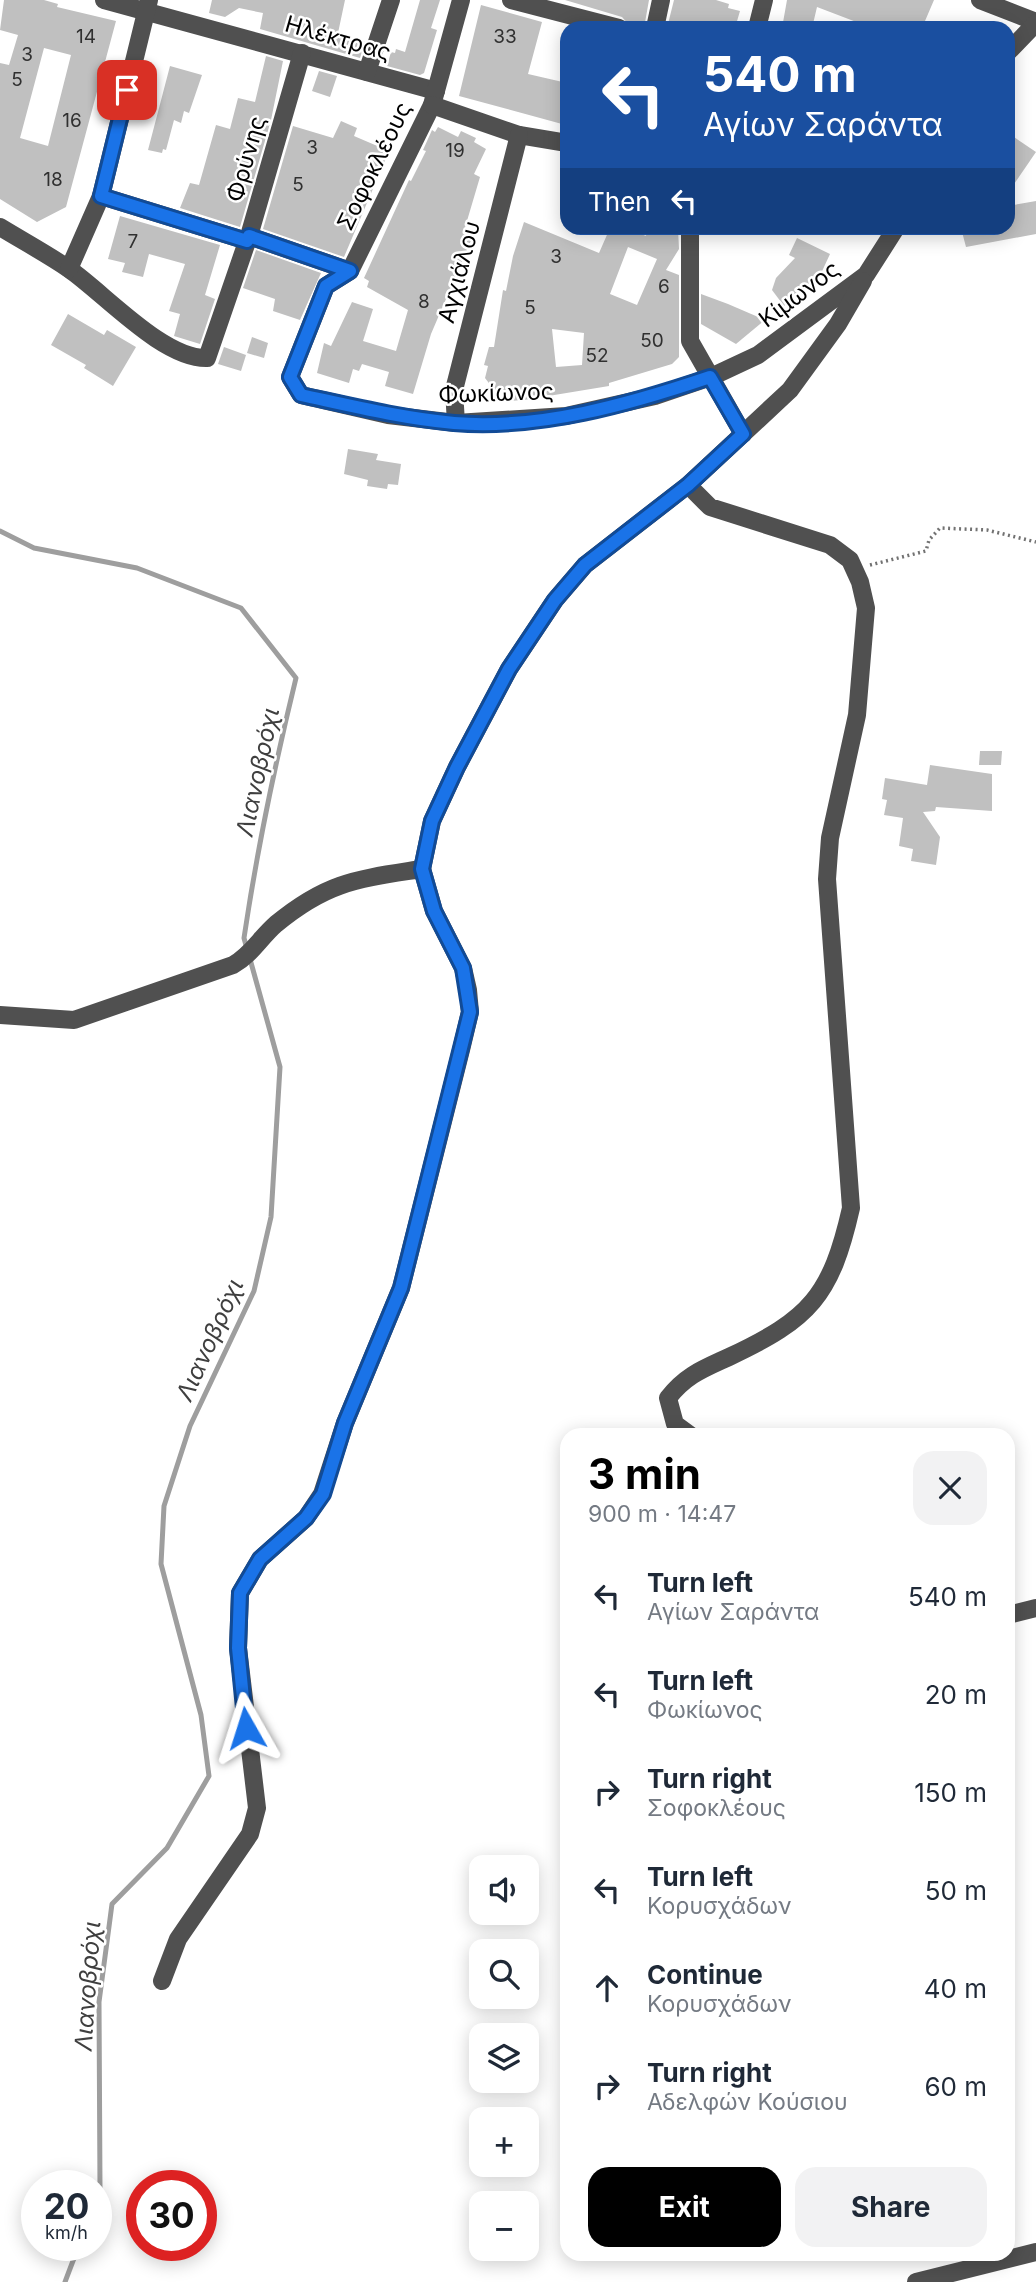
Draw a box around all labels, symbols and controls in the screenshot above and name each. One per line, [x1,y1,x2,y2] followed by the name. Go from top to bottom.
[282,10,394,66] street label: Ηλέκτρας
[76,25,96,48] house number: 14
[493,25,517,48] house number: 33
[21,43,33,66] house number: 3
[703,45,857,104] text: 540 m
[588,49,679,140] icon: left
[97,60,157,120] pin
[11,68,23,91] house number: 5
[108,71,146,109] icon: arrive
[331,97,417,235] street label: Σοφοκλέους
[703,105,943,144] text: Αγίων Σαράντα
[62,109,82,132] house number: 16
[220,113,272,205] street label: Φρύνης
[306,136,318,159] house number: 3
[445,139,465,162] house number: 19
[43,168,63,191] house number: 18
[292,173,304,196] house number: 5
[665,182,703,220] icon: left
[588,186,651,217] text: Then
[432,218,486,326] street label: Αγχιάλου
[128,230,138,253] house number: 7
[550,245,562,268] house number: 3
[753,255,845,333] street label: Κίμωνος
[658,275,670,298] house number: 6
[418,290,430,313] house number: 8
[524,296,536,319] house number: 5
[640,329,664,352] house number: 50
[585,344,609,367] house number: 52
[438,377,554,409] street label: Φωκίωνος
[230,705,285,840] water label: Λιανοβρόχι
[169,1274,249,1406] water label: Λιανοβρόχι
[588,1448,701,1499] text: 3 min
[913,1451,987,1525] button: close
[588,1500,736,1528] text: 900 m · 14:47
[647,1567,753,1598] text: Turn left
[588,1577,626,1615] icon: left
[908,1581,987,1612] text: 540 m
[647,1598,819,1626] text: Αγίων Σαράντα
[647,1665,753,1696] text: Turn left
[588,1675,626,1713] icon: left
[925,1679,987,1710] text: 20 m
[209,1691,283,1765] position arrow
[647,1696,763,1724] text: Φωκίωνος
[647,1763,772,1794] text: Turn right
[588,1773,626,1811] icon: right
[914,1777,987,1808] text: 150 m
[647,1794,786,1822] text: Σοφοκλέους
[469,1855,539,2261] map controls
[469,1855,539,1925] button: sound
[647,1861,753,1892] text: Turn left
[588,1871,626,1909] icon: left
[925,1875,987,1906] text: 50 m
[647,1892,792,1920] text: Κορυσχάδων
[68,1920,107,2053] water label: Λιανοβρόχι
[469,1939,539,2009] button: search
[647,1959,763,1990] text: Continue
[588,1969,626,2007] icon: ahead
[924,1973,987,2004] text: 40 m
[647,1990,792,2018] text: Κορυσχάδων
[469,2023,539,2093] button: layers
[647,2057,772,2088] text: Turn right
[588,2067,626,2105] icon: right
[924,2071,987,2102] text: 60 m
[647,2088,848,2116] text: Αδελφών Κούσιου
[469,2107,539,2177] button: +
[588,2167,781,2247] button: Exit
[795,2167,987,2247] button: Share
[126,2170,217,2261] speed limit sign: 30
[44,2185,89,2227] text: 20
[469,2191,539,2261] button: −
[45,2222,88,2243] text: km/h

